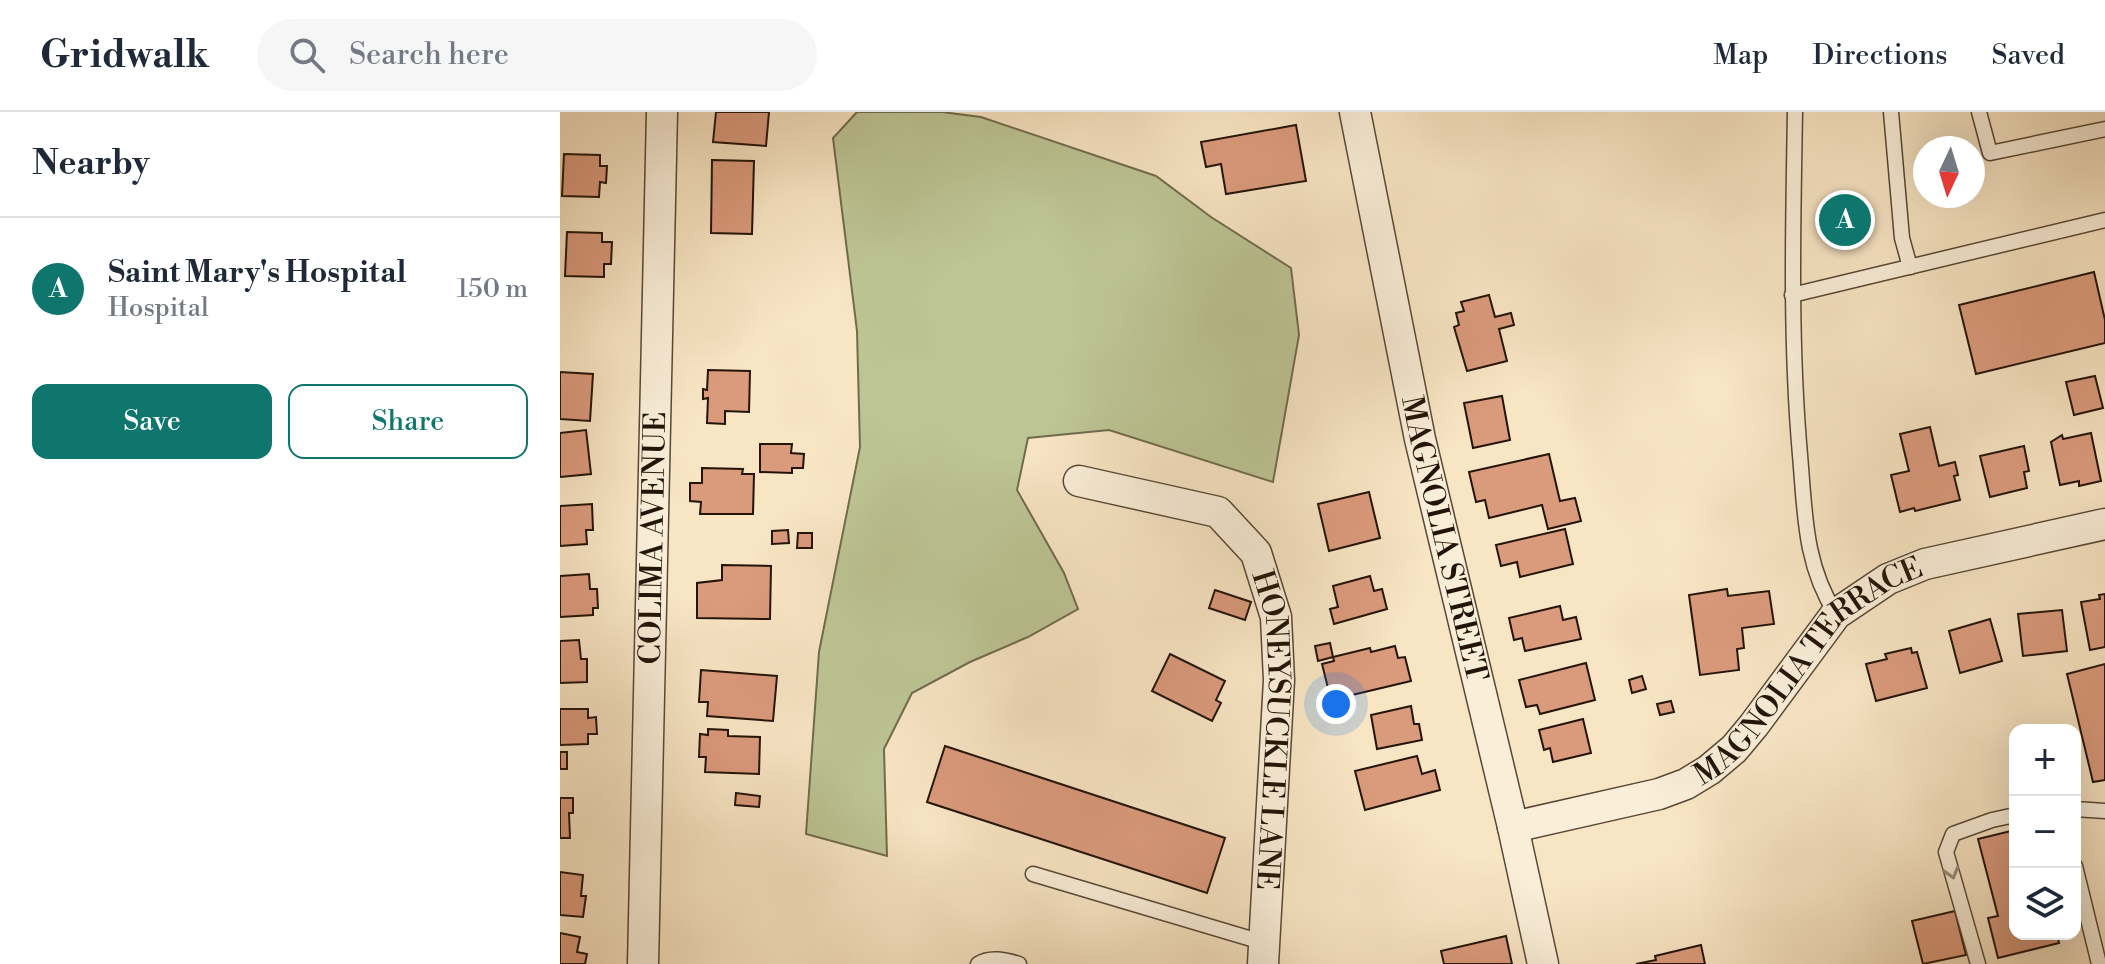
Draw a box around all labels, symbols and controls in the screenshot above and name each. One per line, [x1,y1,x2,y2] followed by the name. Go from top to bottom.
[257,19,817,91] search box
[40,32,209,79] text: Gridwalk
[285,33,329,77] icon: search
[349,36,509,74] text: Search here
[1713,38,1768,73] text: Map
[1812,38,1947,73] text: Directions
[1991,38,2065,73] text: Saved
[1913,136,1985,208] north arrow
[32,143,150,185] text: Nearby
[1819,190,1871,250] pin: A
[108,254,406,292] text: Saint Mary's Hospital
[49,273,67,305] text: A
[457,273,528,305] text: 150 m
[108,292,209,324] text: Hospital
[32,384,272,459] button: Save
[288,384,528,459] button: Share
[1392,393,1495,685] street label: MAGNOLIA STREET
[632,411,675,665] street label: COLIMA AVENUE
[1687,549,1928,795] street label: MAGNOLIA TERRACE
[1243,566,1297,891] street label: HONEYSUCKLE LANE
[1316,684,1356,724] your location
[2009,724,2081,940] map controls
[2009,724,2081,796] button: +
[2009,796,2081,868] button: −
[1943,865,1959,879] one-way arrow
[2009,868,2081,940] button: layers

